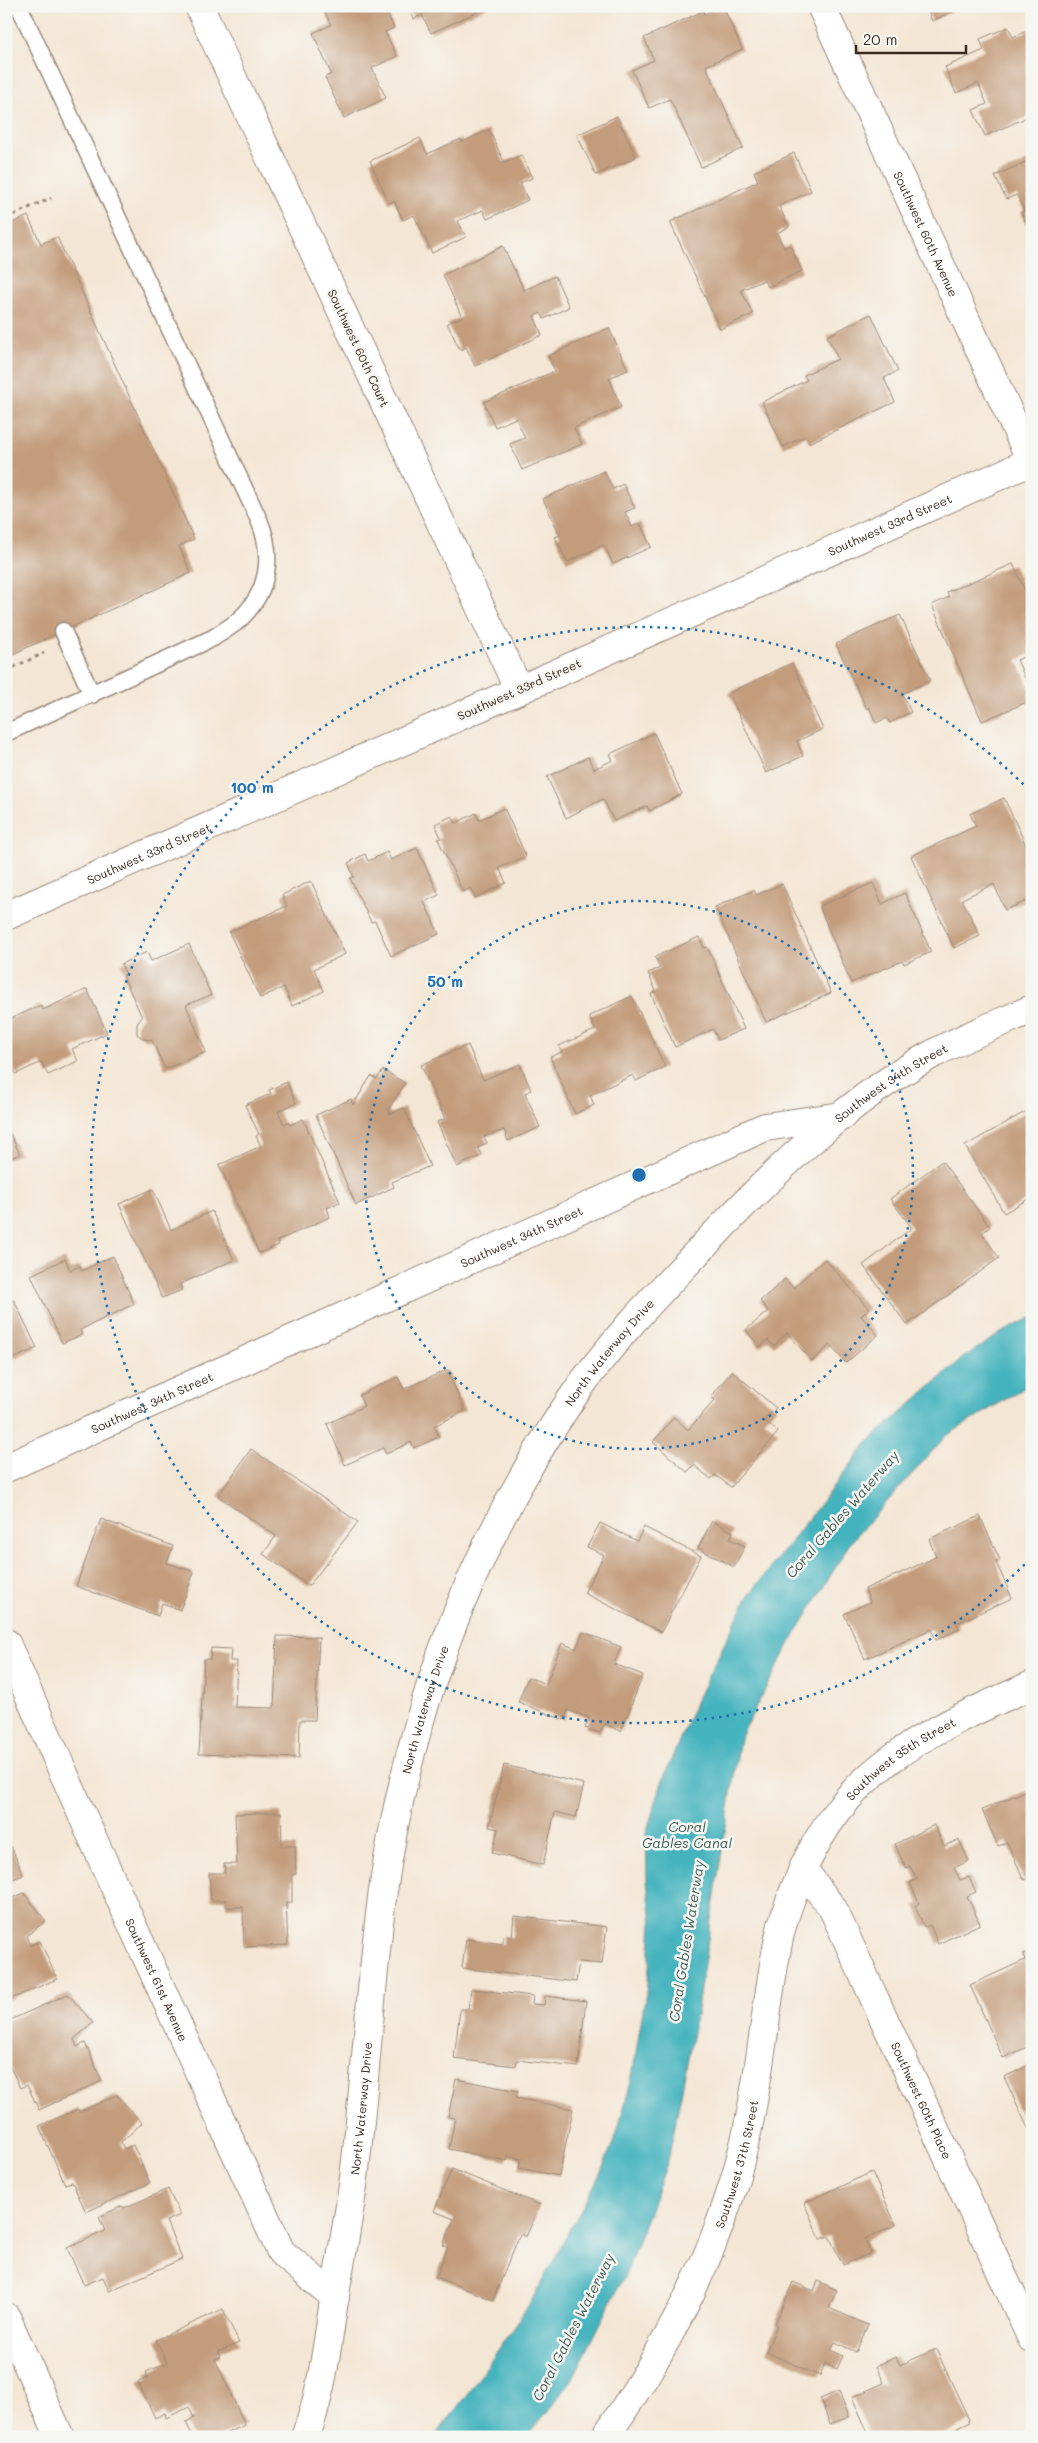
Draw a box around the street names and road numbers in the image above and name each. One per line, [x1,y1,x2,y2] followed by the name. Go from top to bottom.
[890,169,962,299] street label: Southwest 60th Avenue
[325,286,393,410] street label: Southwest 60th Court
[825,490,954,559] street label: Southwest 33rd Street
[455,654,583,724] street label: Southwest 33rd Street
[84,819,213,887] street label: Southwest 33rd Street
[831,1040,950,1126] street label: Southwest 34th Street
[458,1202,585,1271] street label: Southwest 34th Street
[561,1295,657,1409] street label: North Waterway Drive
[88,1368,216,1437] street label: Southwest 34th Street
[398,1643,452,1775] street label: North Waterway Drive
[842,1714,958,1803] street label: Southwest 35th Street
[122,1916,192,2044] street label: Southwest 61st Avenue
[888,2039,956,2162] street label: Southwest 60th Place
[346,2041,375,2176] street label: North Waterway Drive
[711,2099,761,2230] street label: Southwest 37th Street

